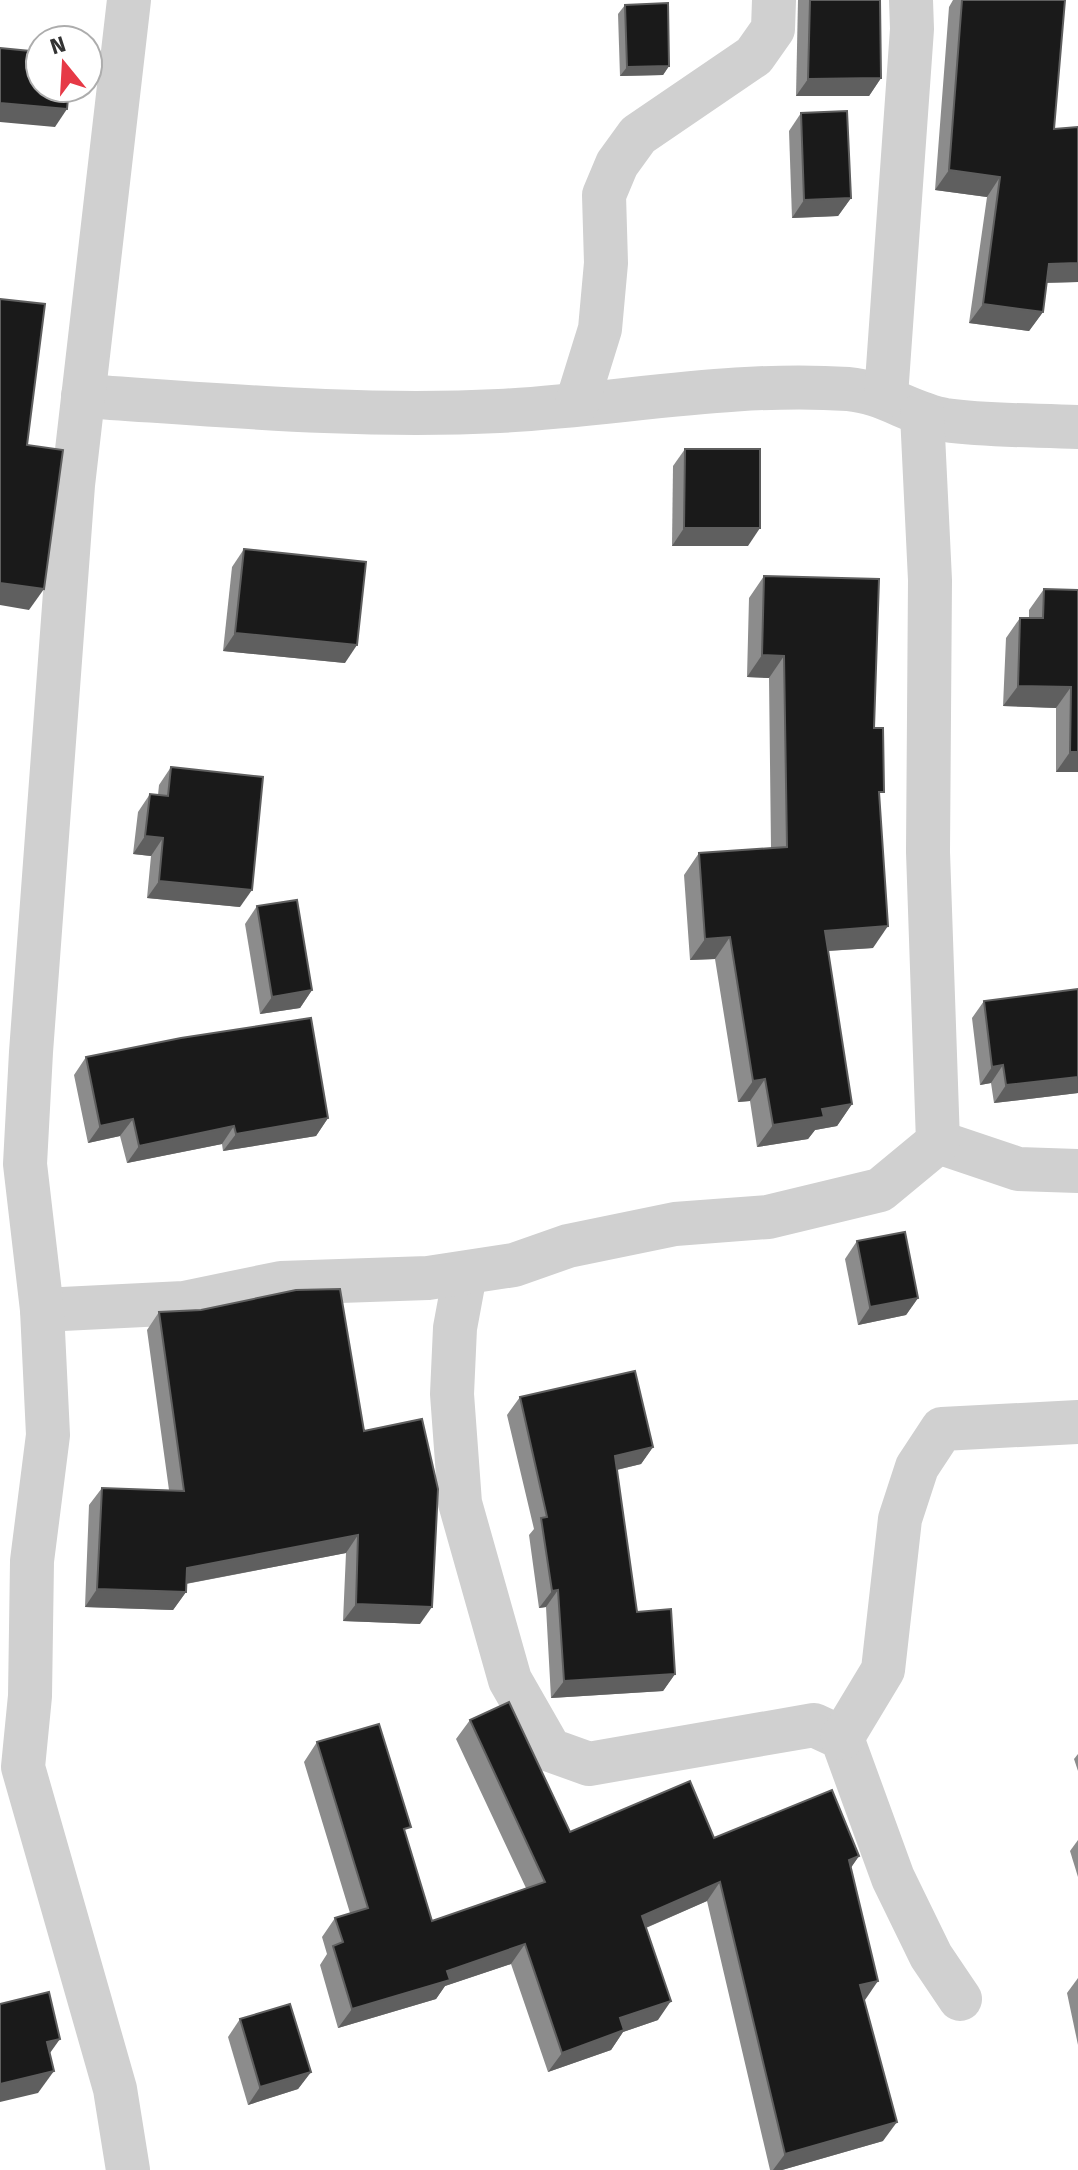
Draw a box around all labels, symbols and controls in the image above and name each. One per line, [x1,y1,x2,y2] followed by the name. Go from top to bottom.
[24,24,104,104] north arrow
[47,30,69,61] text: N

